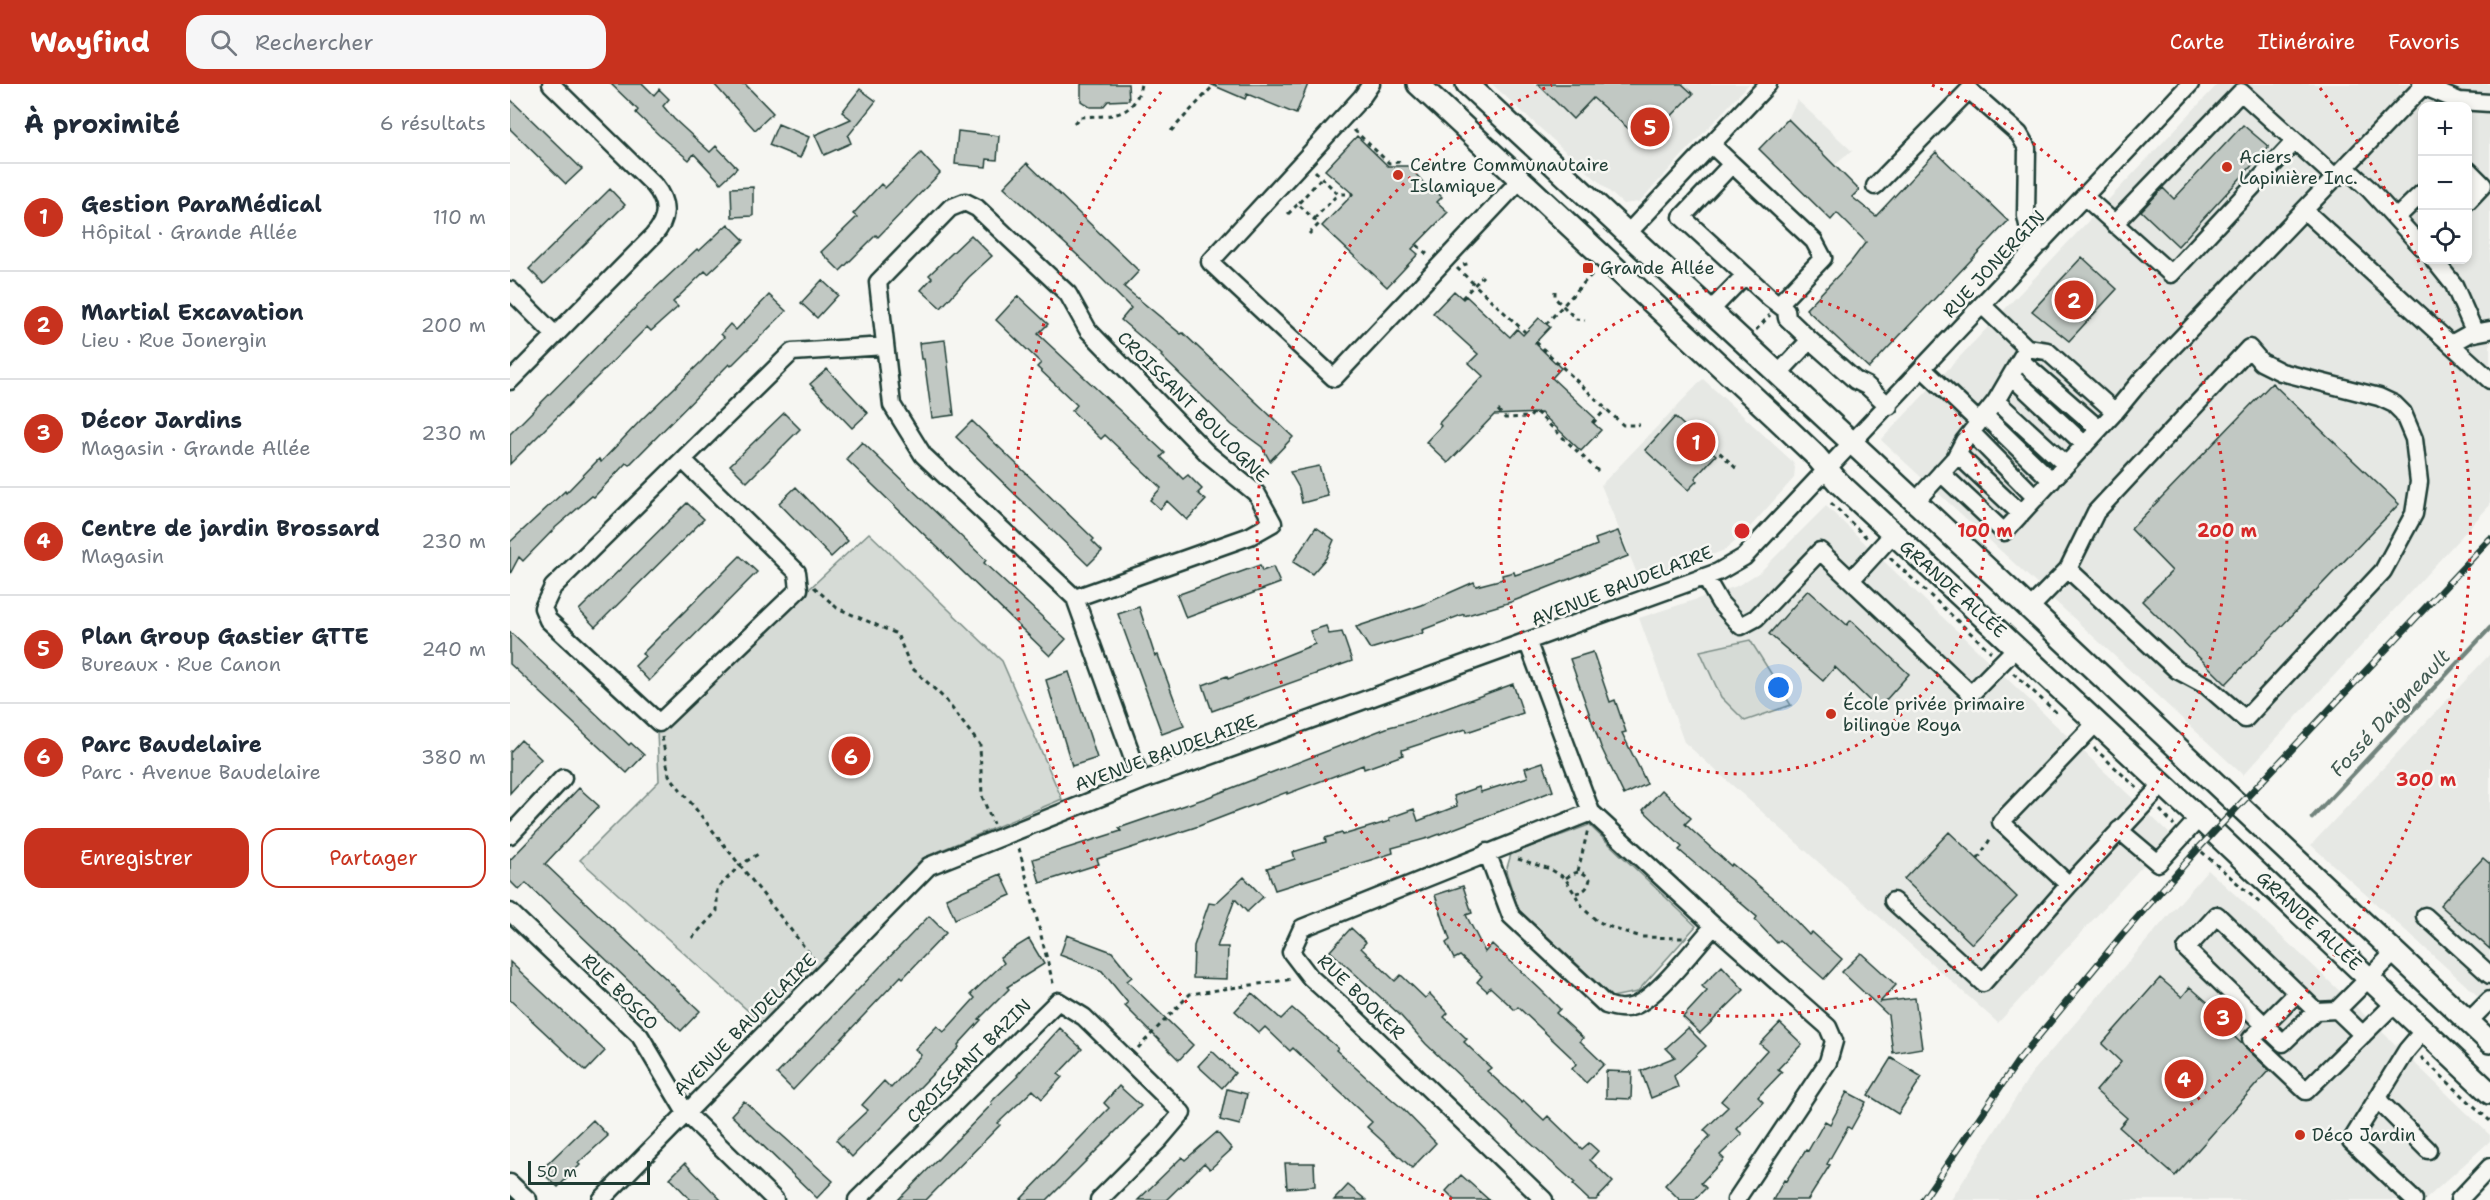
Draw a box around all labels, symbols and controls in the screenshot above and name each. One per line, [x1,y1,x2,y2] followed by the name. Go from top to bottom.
[186,15,606,69] search box
[30,23,150,61] text: Wayfind
[207,26,240,59] icon: search
[255,28,374,57] text: Rechercher
[2170,28,2225,56] text: Carte
[2258,28,2355,56] text: Itinéraire
[2388,28,2460,56] text: Favoris
[2418,102,2472,264] map controls
[2418,102,2472,156] button: +
[1630,104,1670,150] pin: 5
[24,106,180,141] text: À proximité
[380,110,486,136] text: 6 résultats
[2239,145,2358,190] place label: Aciers Lapinière Inc.
[1410,153,1609,198] place label: Centre Communautaire Islamique
[2418,156,2472,210] button: −
[2220,160,2234,174] marker: Aciers Lapinière Inc.
[1391,168,1405,182] marker: Centre Communautaire Islamique
[81,190,322,219] text: Gestion ParaMédical
[39,204,48,230] text: 1
[432,204,486,230] text: 110 m
[1938,205,2050,323] street label: RUE JONERGIN
[2418,210,2472,264] button: locate
[81,219,298,245] text: Hôpital · Grande Allée
[1600,256,1715,280] place label: Grande Allée
[1581,261,1595,275] marker: Grande Allée
[2054,278,2094,322] pin: 2
[81,298,304,327] text: Martial Excavation
[37,312,51,338] text: 2
[421,312,486,338] text: 200 m
[1112,326,1274,488] street label: CROISSANT BOULOGNE
[81,327,267,353] text: Lieu · Rue Jonergin
[81,406,242,435] text: Décor Jardins
[37,420,51,446] text: 3
[421,420,486,446] text: 230 m
[1676,420,1716,464] pin: 1
[81,435,311,461] text: Magasin · Grande Allée
[81,514,380,543] text: Centre de jardin Brossard
[1957,519,2013,543] text: 100 m
[2197,519,2258,543] text: 200 m
[1732,521,1752,541] centre of rings
[37,528,51,554] text: 4
[421,528,486,554] text: 230 m
[1895,535,2011,643] street label: GRANDE ALLÉE
[1528,540,1716,632] street label: AVENUE BAUDELAIRE
[81,543,164,569] text: Magasin
[81,622,369,651] text: Plan Group Gastier GTTE
[37,636,50,662] text: 5
[421,636,486,662] text: 240 m
[2324,643,2456,782] water label: Fossé Daigneault
[81,651,281,677] text: Bureaux · Rue Canon
[1764,673,1793,702] your location
[1843,692,2025,737] place label: École privée primaire bilingue Roya
[1824,707,1838,721] marker: École privée primaire bilingue Roya
[1071,709,1261,797] street label: AVENUE BAUDELAIRE
[81,730,262,759] text: Parc Baudelaire
[832,734,870,778] pin: 6
[37,744,51,770] text: 6
[421,744,486,770] text: 380 m
[81,759,321,785] text: Parc · Avenue Baudelaire
[2396,768,2457,792] text: 300 m
[24,828,249,888] button: Enregistrer
[261,828,486,888] button: Partager
[2251,866,2367,976] street label: GRANDE ALLÉE
[668,948,822,1102] street label: AVENUE BAUDELAIRE
[577,949,663,1035] street label: RUE BOSCO
[1312,949,1410,1045] street label: RUE BOOKER
[902,994,1036,1128] street label: CROISSANT BAZIN
[2204,994,2242,1040] pin: 3
[2164,1056,2204,1102] pin: 4
[2312,1123,2416,1147] place label: Déco Jardin
[2293,1128,2307,1142] marker: Déco Jardin
[528,1158,650,1186] scale bar
[537,1161,577,1182] text: 50 m

